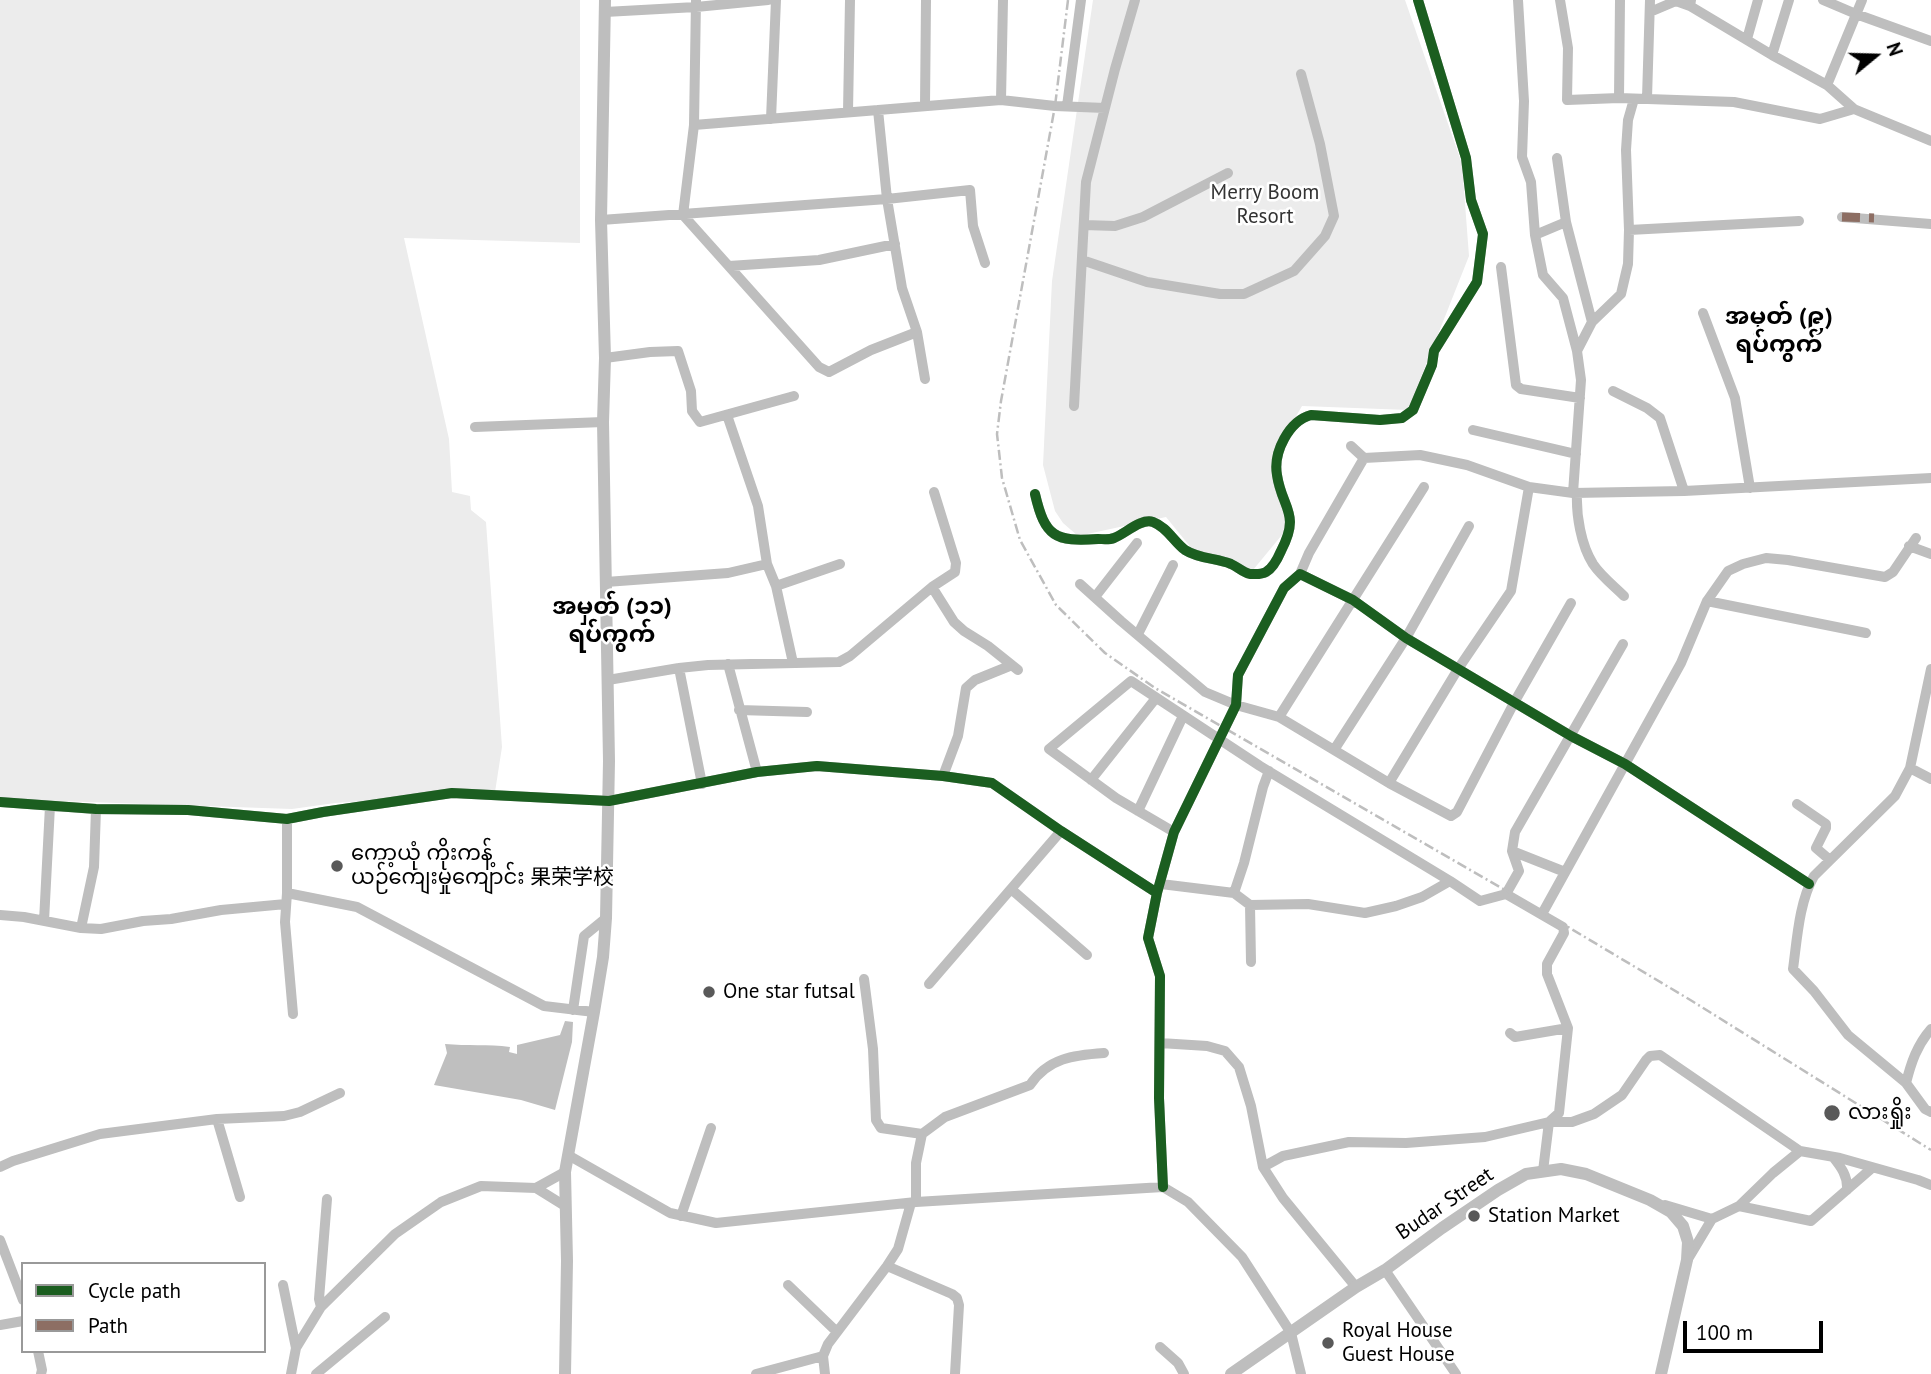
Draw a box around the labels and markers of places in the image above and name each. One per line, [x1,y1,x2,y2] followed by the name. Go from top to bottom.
[351,841,614,891] place label: ကော့ယုံ ကိုးကန့် ယဉ်ကျေးမှုကျောင်း 果荣学校
[329,858,345,874] marker: ကော့ယုံ ကိုးကန့် ယဉ်ကျေးမှုကျောင်း 果荣学校
[723,979,855,1005] place label: One star futsal
[701,984,717,1000] marker: One star futsal
[1848,1100,1912,1126] place label: လားရှိုး
[1822,1103,1842,1123] marker: လားရှိုး
[1488,1203,1620,1229] place label: Station Market
[1466,1208,1482,1224] marker: Station Market
[1342,1318,1455,1368] place label: Royal House Guest House
[1320,1335,1336,1351] marker: Royal House Guest House

